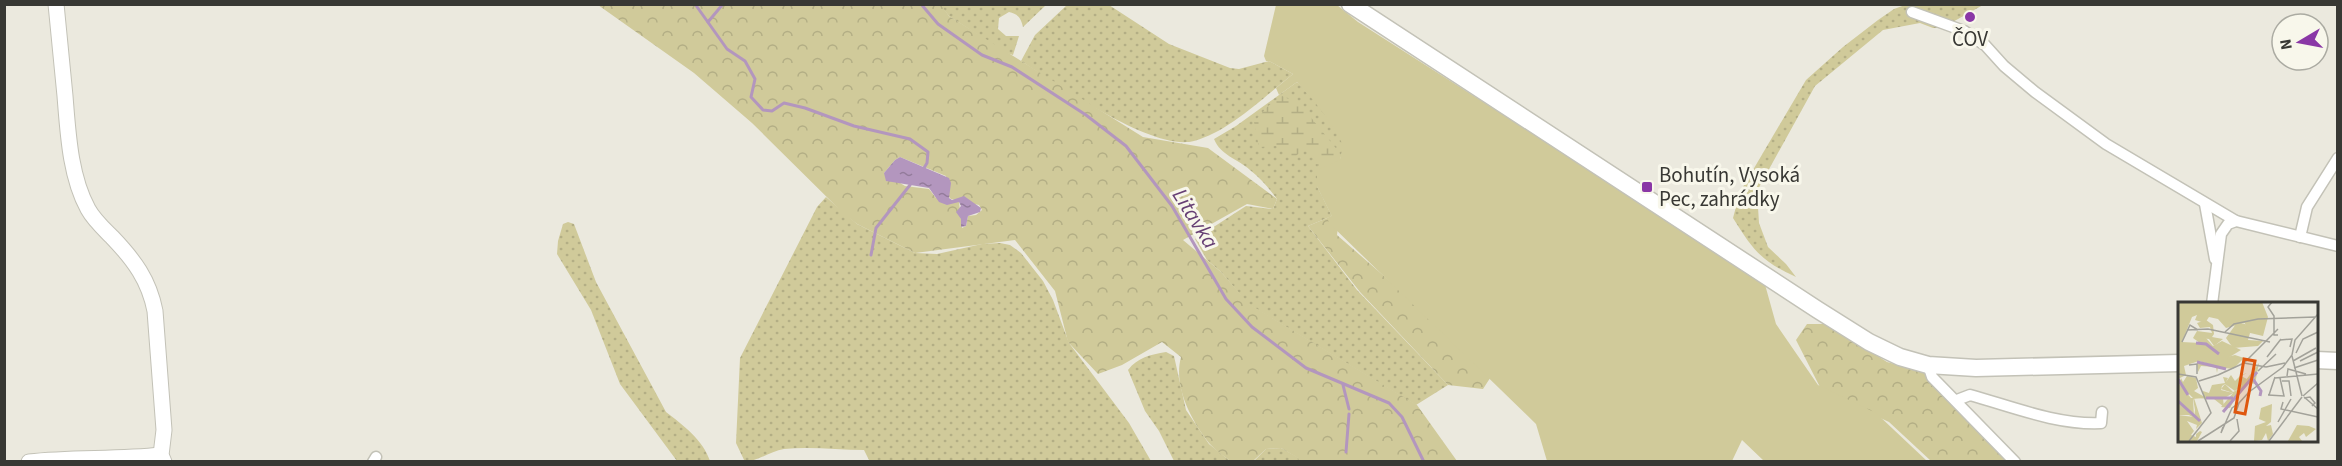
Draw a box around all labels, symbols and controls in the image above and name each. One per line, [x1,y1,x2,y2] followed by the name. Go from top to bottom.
[1963,10,1977,24] marker: ČOV
[2270,12,2330,72] north arrow
[1952,24,1988,54] place label: ČOV
[2274,37,2298,52] text: N
[1659,160,1800,214] place label: Bohutín, Vysoká Pec, zahrádky
[1640,180,1654,194] marker: Bohutín, Vysoká Pec, zahrádky
[1164,182,1226,255] water label: Litavka
[2178,302,2318,442] inset map

